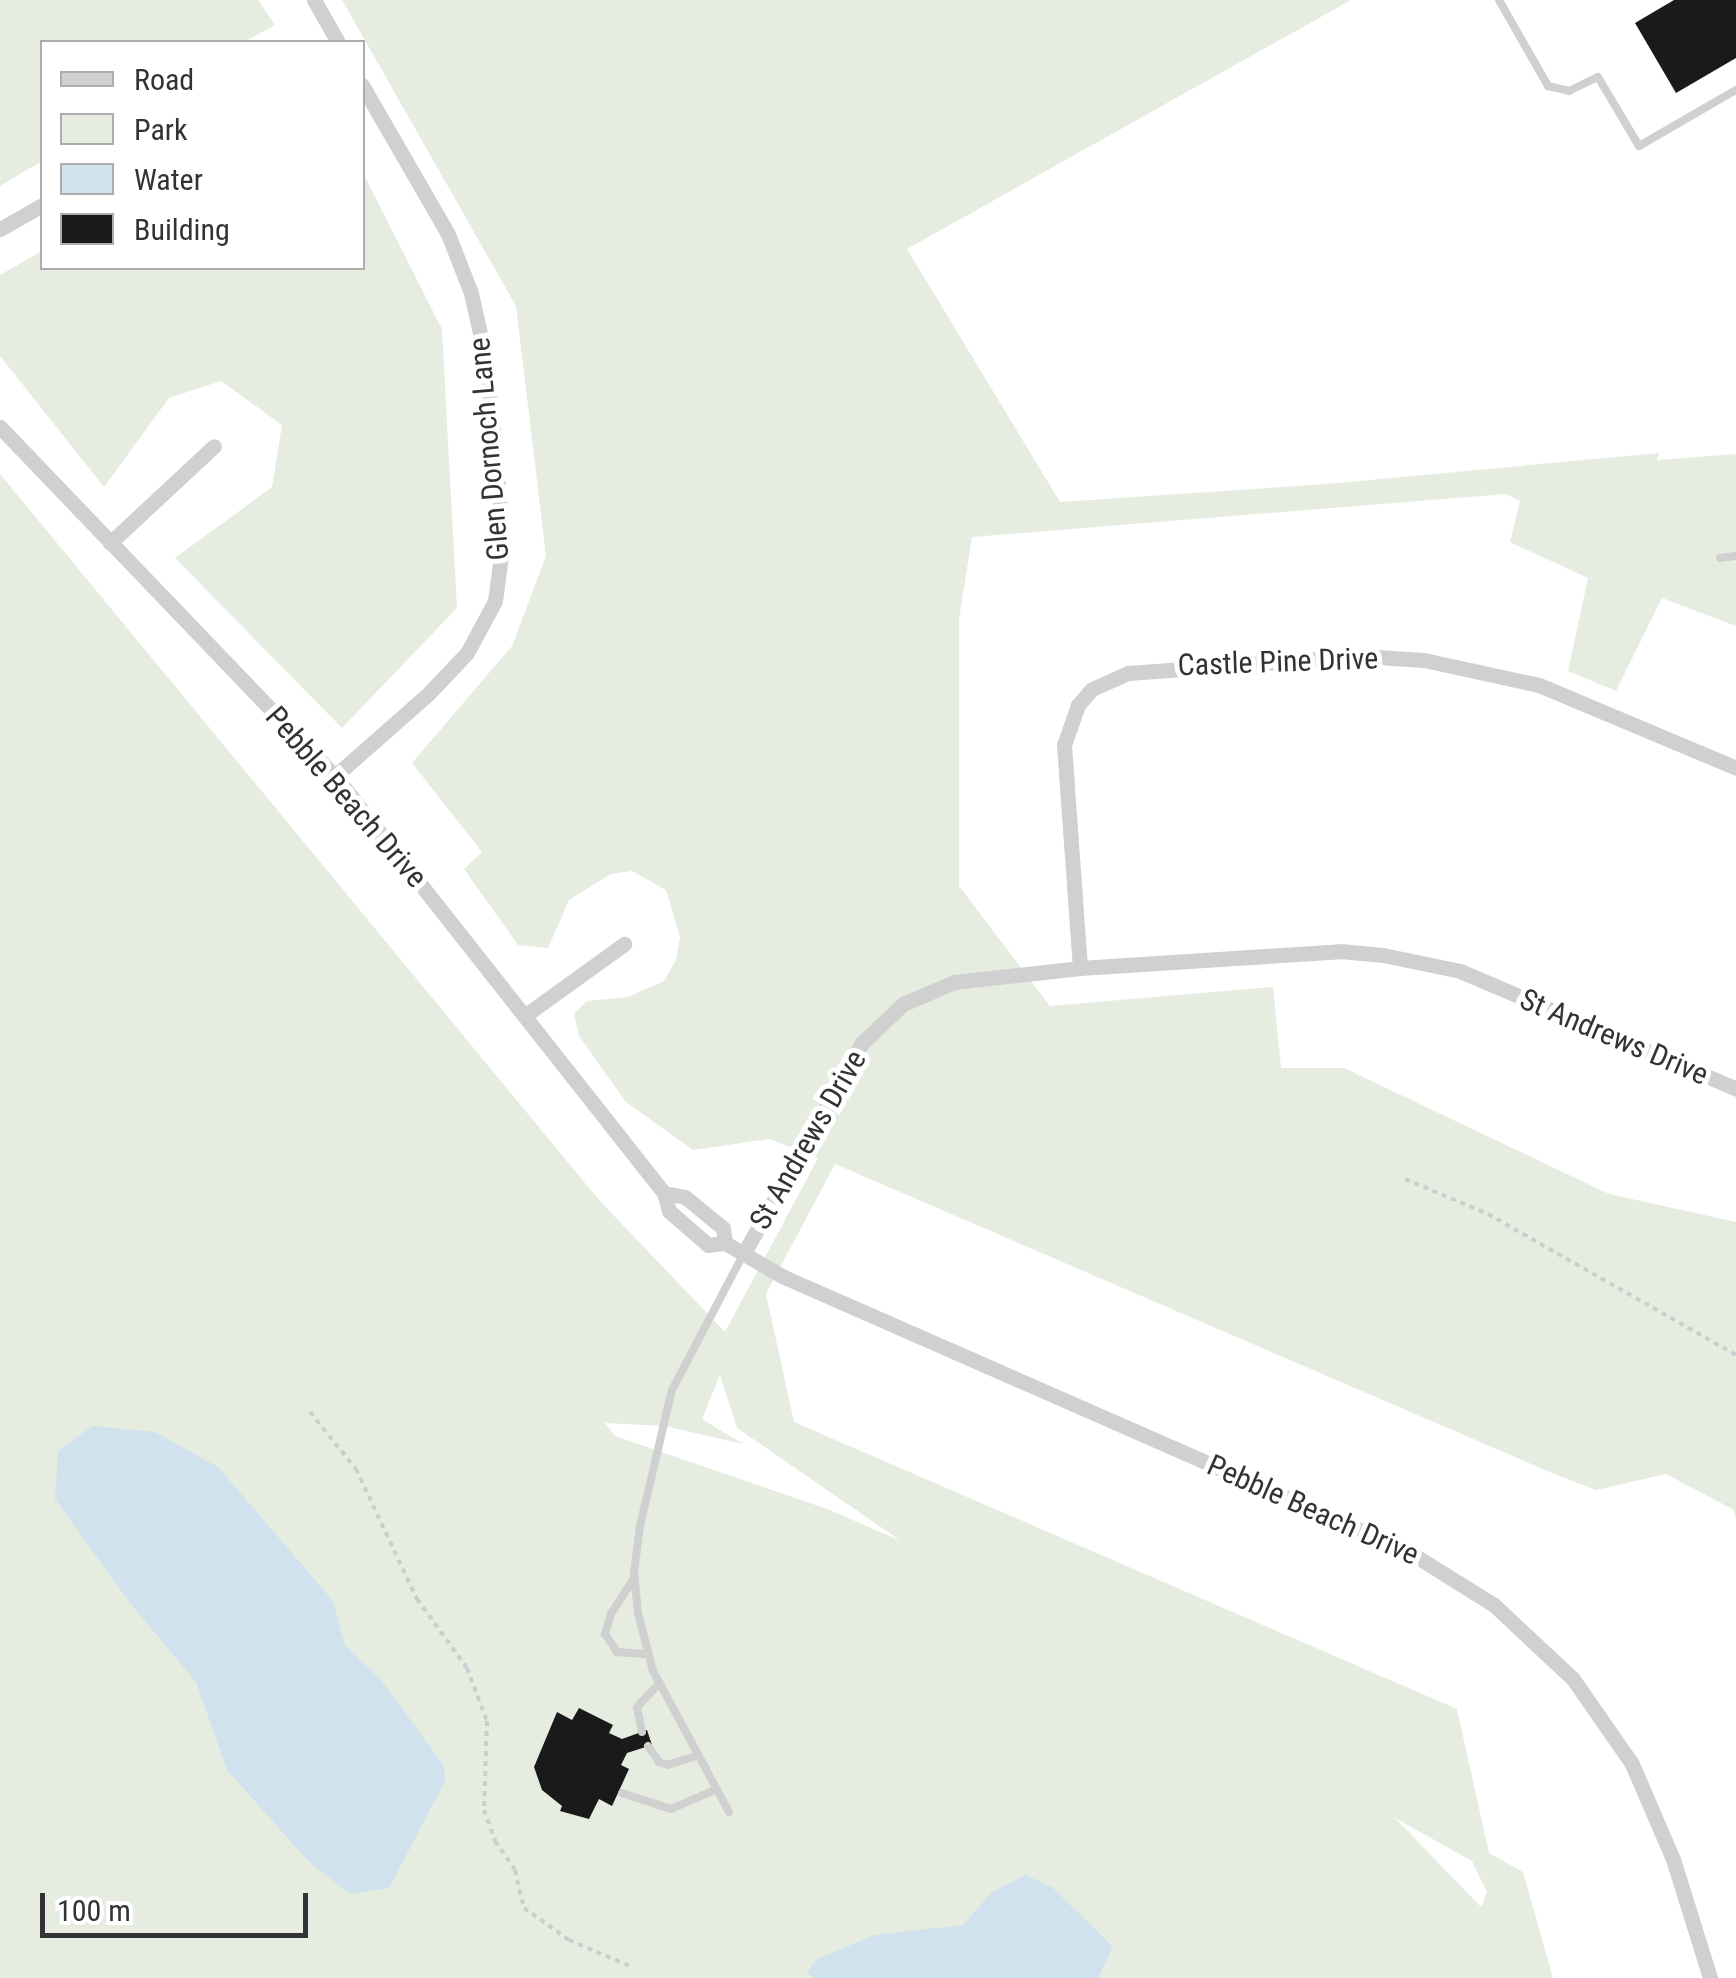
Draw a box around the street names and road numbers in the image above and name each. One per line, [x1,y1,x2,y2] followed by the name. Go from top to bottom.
[461,336,517,562] street label: Glen Dornoch Lane
[1177,641,1379,683] street label: Castle Pine Drive
[258,699,434,895] street label: Pebble Beach Drive
[1515,981,1713,1093] street label: St Andrews Drive
[742,1044,874,1236] street label: St Andrews Drive
[1202,1447,1424,1573] street label: Pebble Beach Drive

